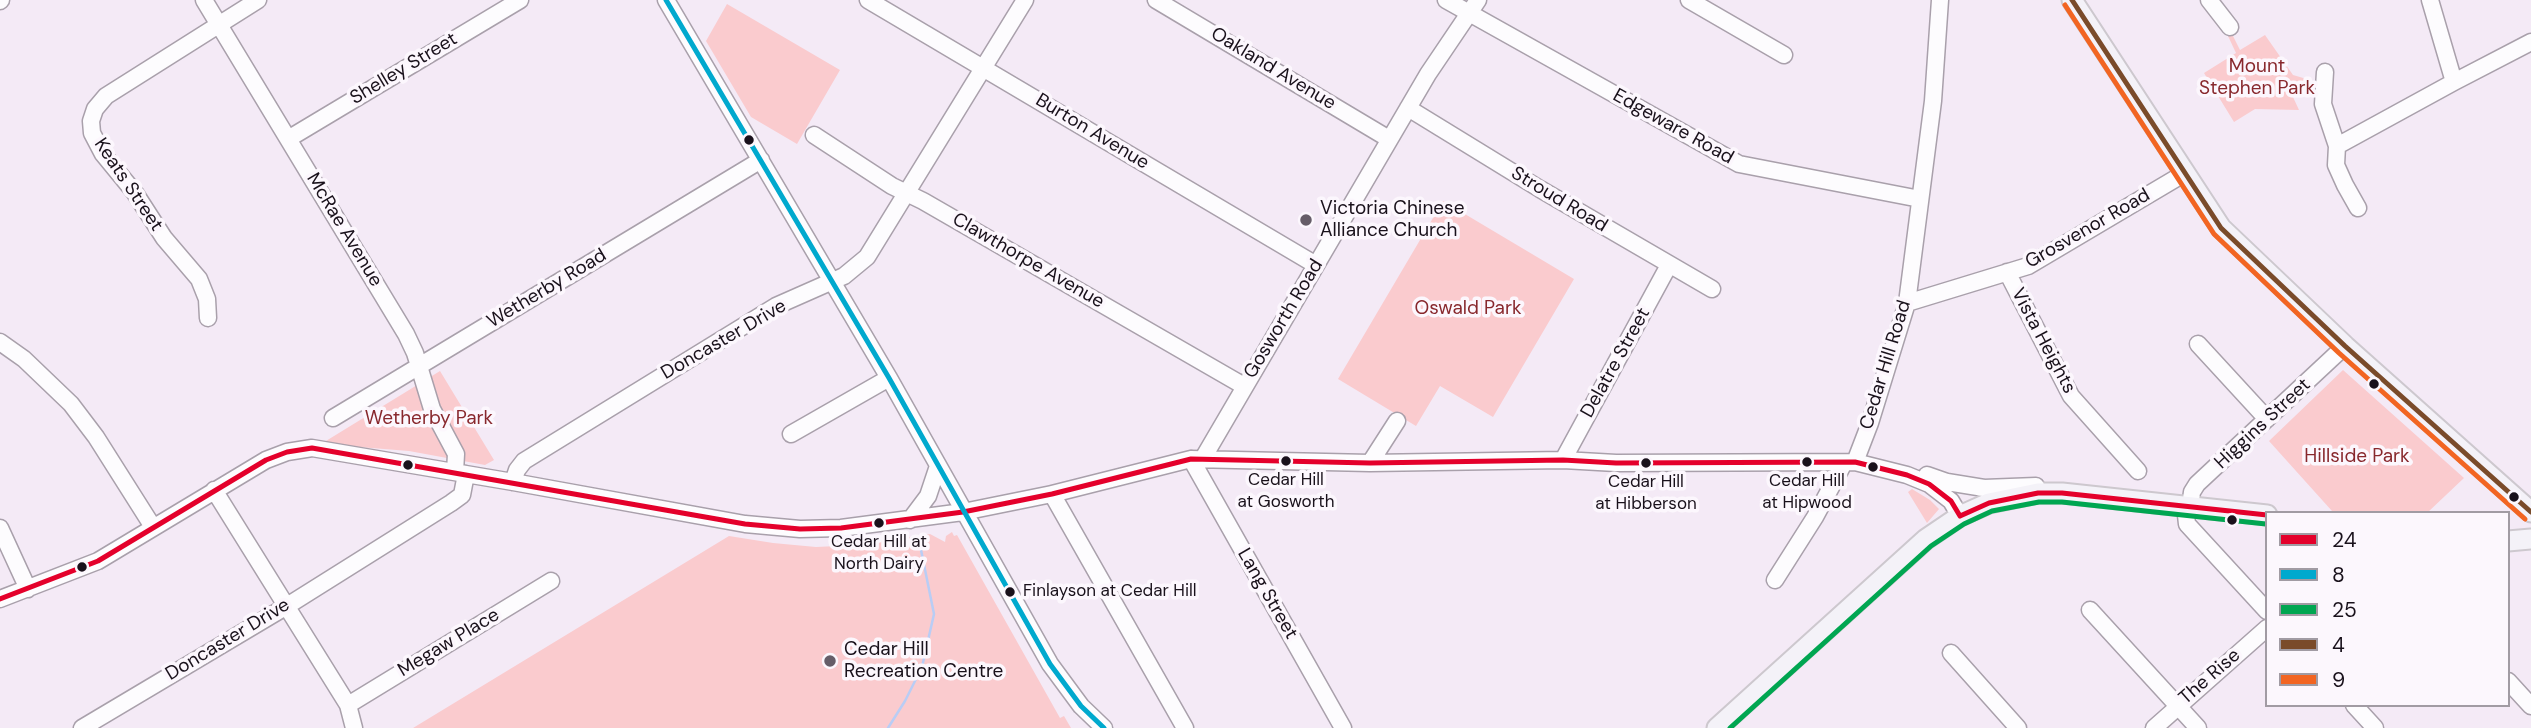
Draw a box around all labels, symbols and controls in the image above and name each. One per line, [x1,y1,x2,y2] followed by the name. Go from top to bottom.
[1206,23,1340,115] street label: Oakland Avenue
[346,28,462,110] street label: Shelley Street
[2199,56,2315,100] park label: Mount Stephen Park
[1609,84,1737,170] street label: Edgeware Road
[1031,89,1153,175] street label: Burton Avenue
[742,133,756,147] unlabelled marker
[89,134,167,236] street label: Keats Street
[1507,162,1611,238] street label: Stroud Road
[301,169,387,291] street label: McRae Avenue
[2022,184,2154,274] street label: Grosvenor Road
[1320,198,1464,242] place label: Victoria Chinese Alliance Church
[948,208,1108,314] street label: Clawthorpe Avenue
[1298,212,1314,228] marker: Victoria Chinese Alliance Church
[483,244,611,334] street label: Wetherby Road
[1239,255,1329,383] street label: Gosworth Road
[2006,284,2080,398] street label: Vista Heights
[657,295,791,385] street label: Doncaster Drive
[1414,298,1522,320] park label: Oswald Park
[1856,298,1916,432] street label: Cedar Hill Road
[1576,304,1656,422] street label: Delatre Street
[2210,374,2316,474] street label: Higgins Street
[2367,377,2381,391] unlabelled marker
[365,408,493,430] park label: Wetherby Park
[2304,446,2410,468] park label: Hillside Park
[1279,454,1293,468] marker: Cedar Hill at Gosworth
[1800,455,1814,469] marker: Cedar Hill at Hipwood
[1639,456,1653,470] marker: Cedar Hill at Hibberson
[401,458,415,472] unlabelled marker
[1866,460,1880,474] unlabelled marker
[1238,471,1334,511] place label: Cedar Hill at Gosworth
[1762,472,1852,512] place label: Cedar Hill at Hipwood
[1595,473,1697,513] place label: Cedar Hill at Hibberson
[2507,490,2521,504] unlabelled marker
[2265,511,2510,707] legend
[2225,513,2239,527] unlabelled marker
[872,516,886,530] marker: Cedar Hill at North Dairy
[2332,526,2357,554] text: 24
[831,533,927,573] place label: Cedar Hill at North Dairy
[1232,545,1302,643] street label: Lang Street
[75,560,89,574] unlabelled marker
[2332,561,2345,589] text: 8
[1023,582,1197,602] place label: Finlayson at Cedar Hill
[1003,585,1017,599] marker: Finlayson at Cedar Hill
[162,594,294,686] street label: Doncaster Drive
[2332,596,2357,624] text: 25
[394,604,504,682] street label: Megaw Place
[2332,631,2345,659] text: 4
[844,639,1003,683] place label: Cedar Hill Recreation Centre
[2175,644,2245,710] street label: The Rise
[822,653,838,669] marker: Cedar Hill Recreation Centre
[2332,666,2345,694] text: 9

